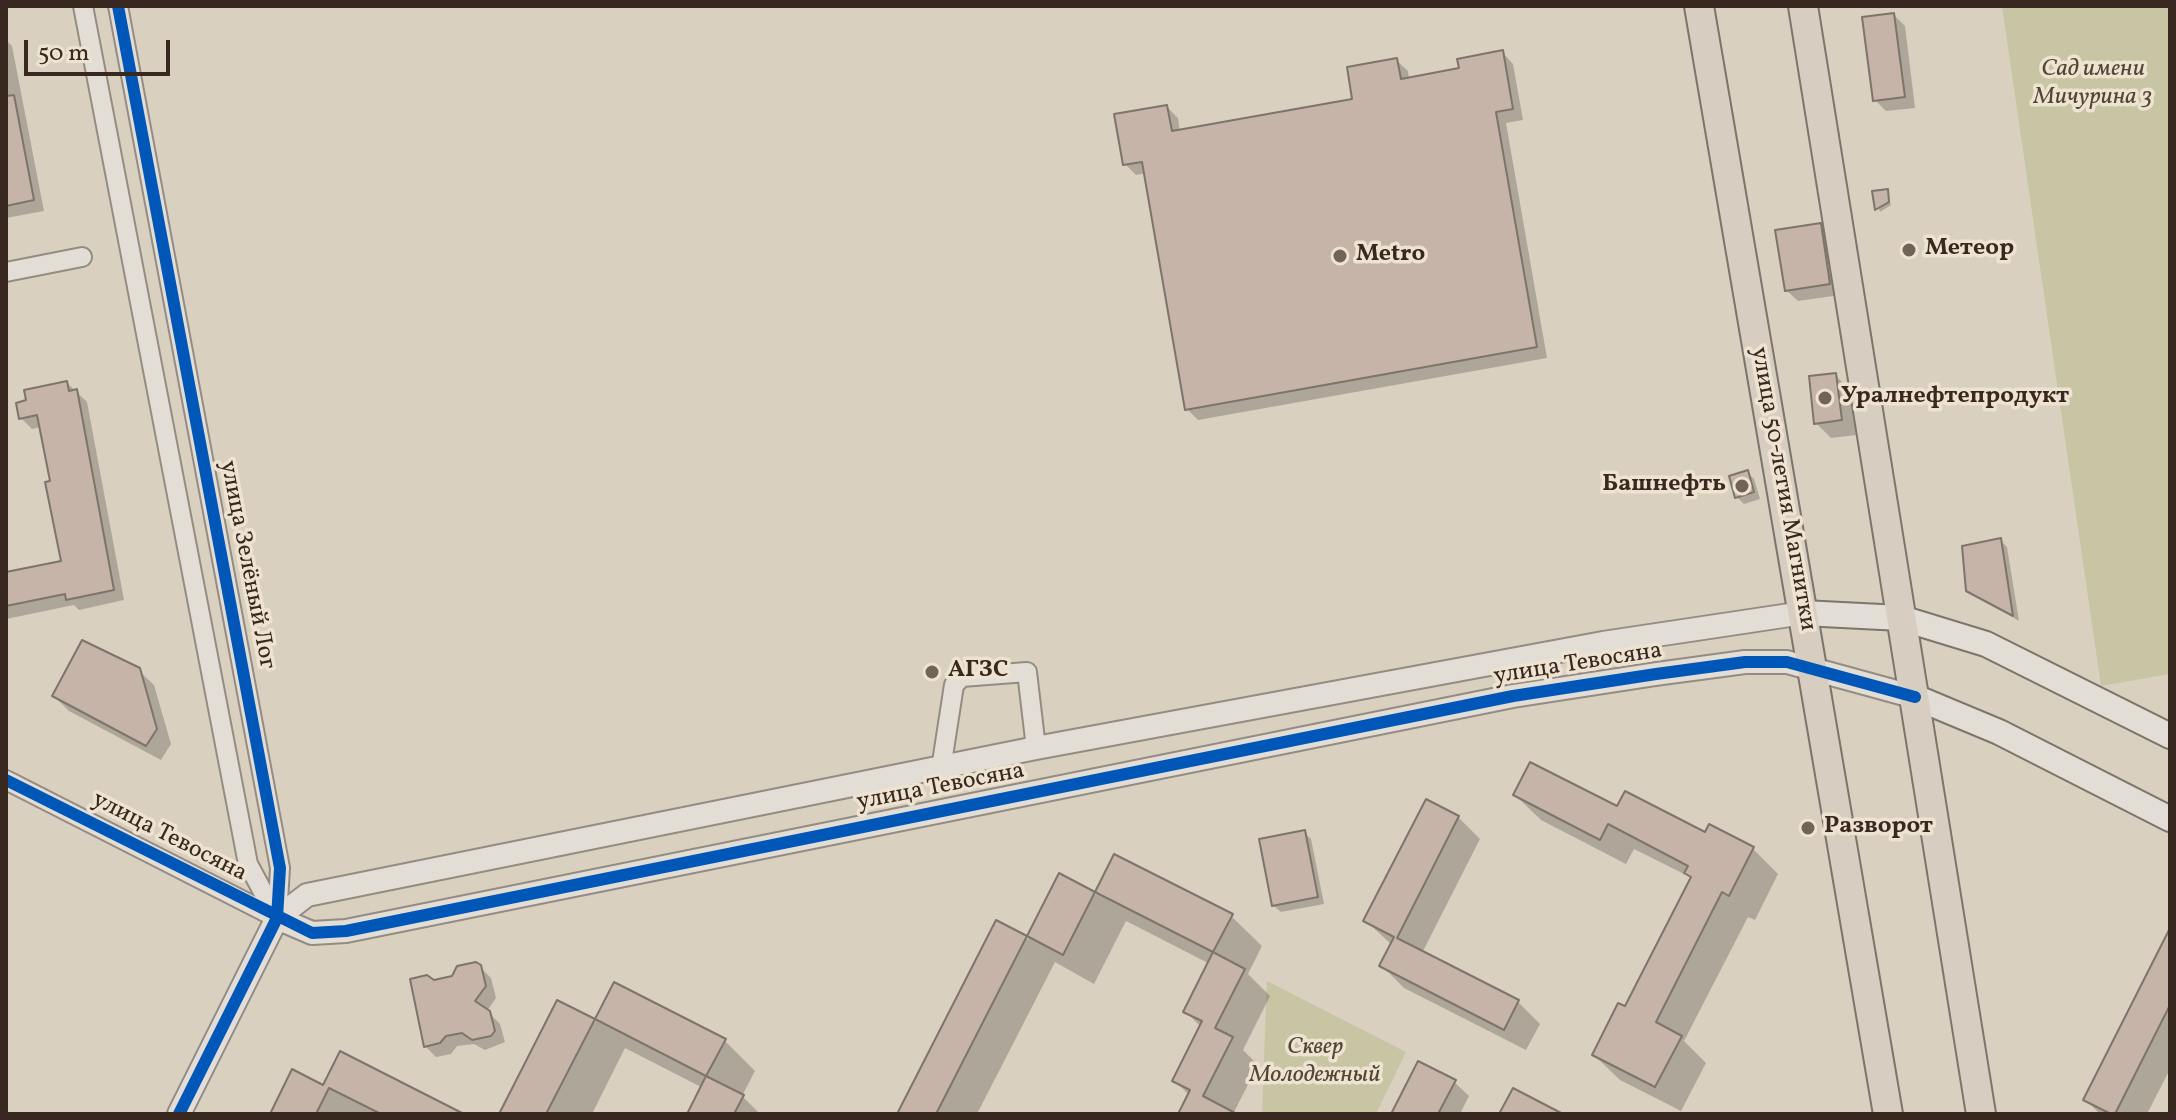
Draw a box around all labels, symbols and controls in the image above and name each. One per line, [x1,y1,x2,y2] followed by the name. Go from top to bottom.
[28,24,174,74] scale bar
[38,37,90,71] text: 50 m
[2034,57,2152,113] park label: Сад имени Мичурина 3
[1925,236,2014,264] place label: Метеор
[1900,241,1918,259] marker: Метеор
[1356,242,1425,270] place label: Metro
[1331,247,1349,265] marker: Metro
[1743,345,1821,633] street label: улица 50-летия Магнитки
[1841,384,2069,412] place label: Уралнефтепродукт
[1816,389,1834,407] marker: Уралнефтепродукт
[212,458,280,672] street label: улица Зелёный Лог
[1602,472,1726,500] place label: Башнефть
[1733,477,1751,495] marker: Башнефть
[1492,637,1664,693] street label: улица Тевосяна
[948,658,1008,686] place label: АГЗС
[923,663,941,681] marker: АГЗС
[855,758,1027,818] street label: улица Тевосяна
[87,787,251,889] street label: улица Тевосяна
[1824,814,1933,842] place label: Разворот
[1799,819,1817,837] marker: Разворот
[1250,1035,1380,1091] park label: Сквер Молодежный

